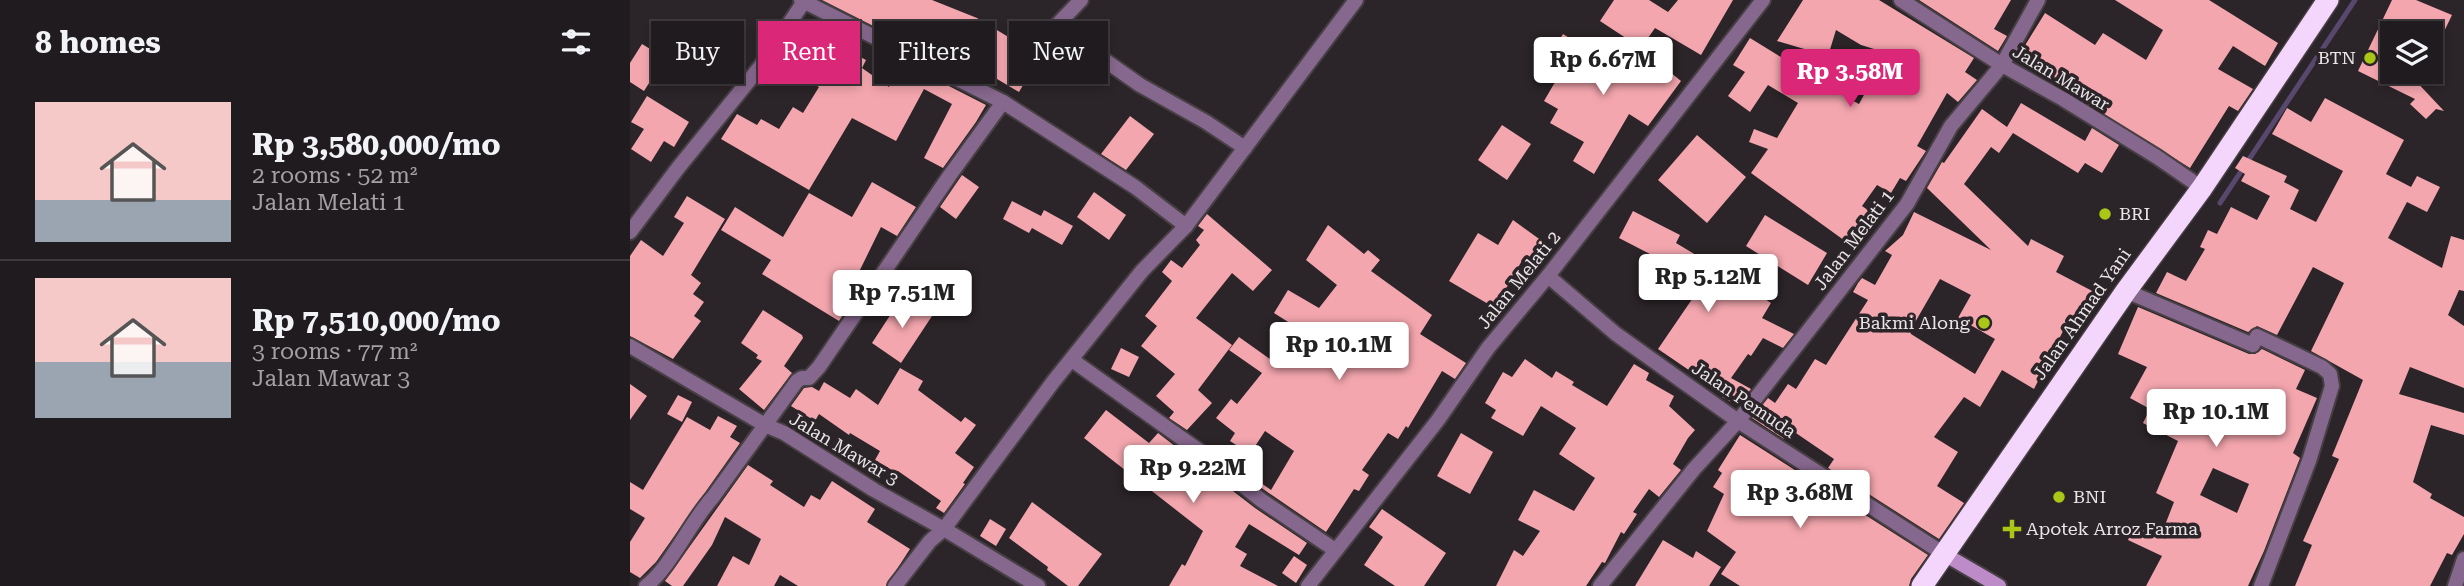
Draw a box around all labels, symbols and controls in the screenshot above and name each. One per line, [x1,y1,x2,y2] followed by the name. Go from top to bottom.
[651,21,744,84] chip: Buy
[758,21,860,84] chip: Rent
[874,21,995,84] chip: Filters
[1009,21,1108,84] chip: New
[2380,21,2443,84] map controls
[2380,21,2443,84] button: layers
[557,23,595,61] icon: filters
[35,25,161,60] text: 8 homes
[1531,38,1675,97] pin: Rp 6.67M
[2009,40,2113,115] street label: Jalan Mawar
[1550,46,1656,73] text: Rp 6.67M
[2318,47,2356,68] place label: BTN
[1778,50,1922,109] pin: Rp 3.58M
[2362,50,2378,66] marker: BTN
[1797,58,1903,85] text: Rp 3.58M
[252,127,501,162] text: Rp 3,580,000/mo
[91,130,175,214] icon: home
[252,162,418,189] text: 2 rooms · 52 m²
[1809,186,1898,294] street label: Jalan Melati 1
[252,189,405,216] text: Jalan Melati 1
[2119,203,2150,224] place label: BRI
[2097,206,2113,222] marker: BRI
[1473,226,1564,333] street label: Jalan Melati 2
[2028,244,2135,383] street label: Jalan Ahmad Yani
[1636,254,1780,314] pin: Rp 5.12M
[1655,263,1761,290] text: Rp 5.12M
[830,270,974,330] pin: Rp 7.51M
[849,279,955,306] text: Rp 7.51M
[252,303,501,338] text: Rp 7,510,000/mo
[91,306,175,390] icon: home
[1859,312,1971,333] place label: Bakmi Along
[1976,315,1992,331] marker: Bakmi Along
[1267,322,1411,382] pin: Rp 10.1M
[1286,331,1392,358] text: Rp 10.1M
[252,338,418,365] text: 3 rooms · 77 m²
[1688,357,1800,442] street label: Jalan Pemuda
[252,365,410,392] text: Jalan Mawar 3
[2144,390,2288,449] pin: Rp 10.1M
[2163,398,2269,425] text: Rp 10.1M
[786,408,903,489] street label: Jalan Mawar 3
[1121,446,1265,505] pin: Rp 9.22M
[1140,454,1246,481] text: Rp 9.22M
[1728,470,1872,530] pin: Rp 3.68M
[1747,479,1853,506] text: Rp 3.68M
[2073,486,2106,507] place label: BNI
[2051,489,2067,505] marker: BNI
[2026,518,2198,539] place label: Apotek Arroz Farma
[2004,521,2020,537] marker: Apotek Arroz Farma

